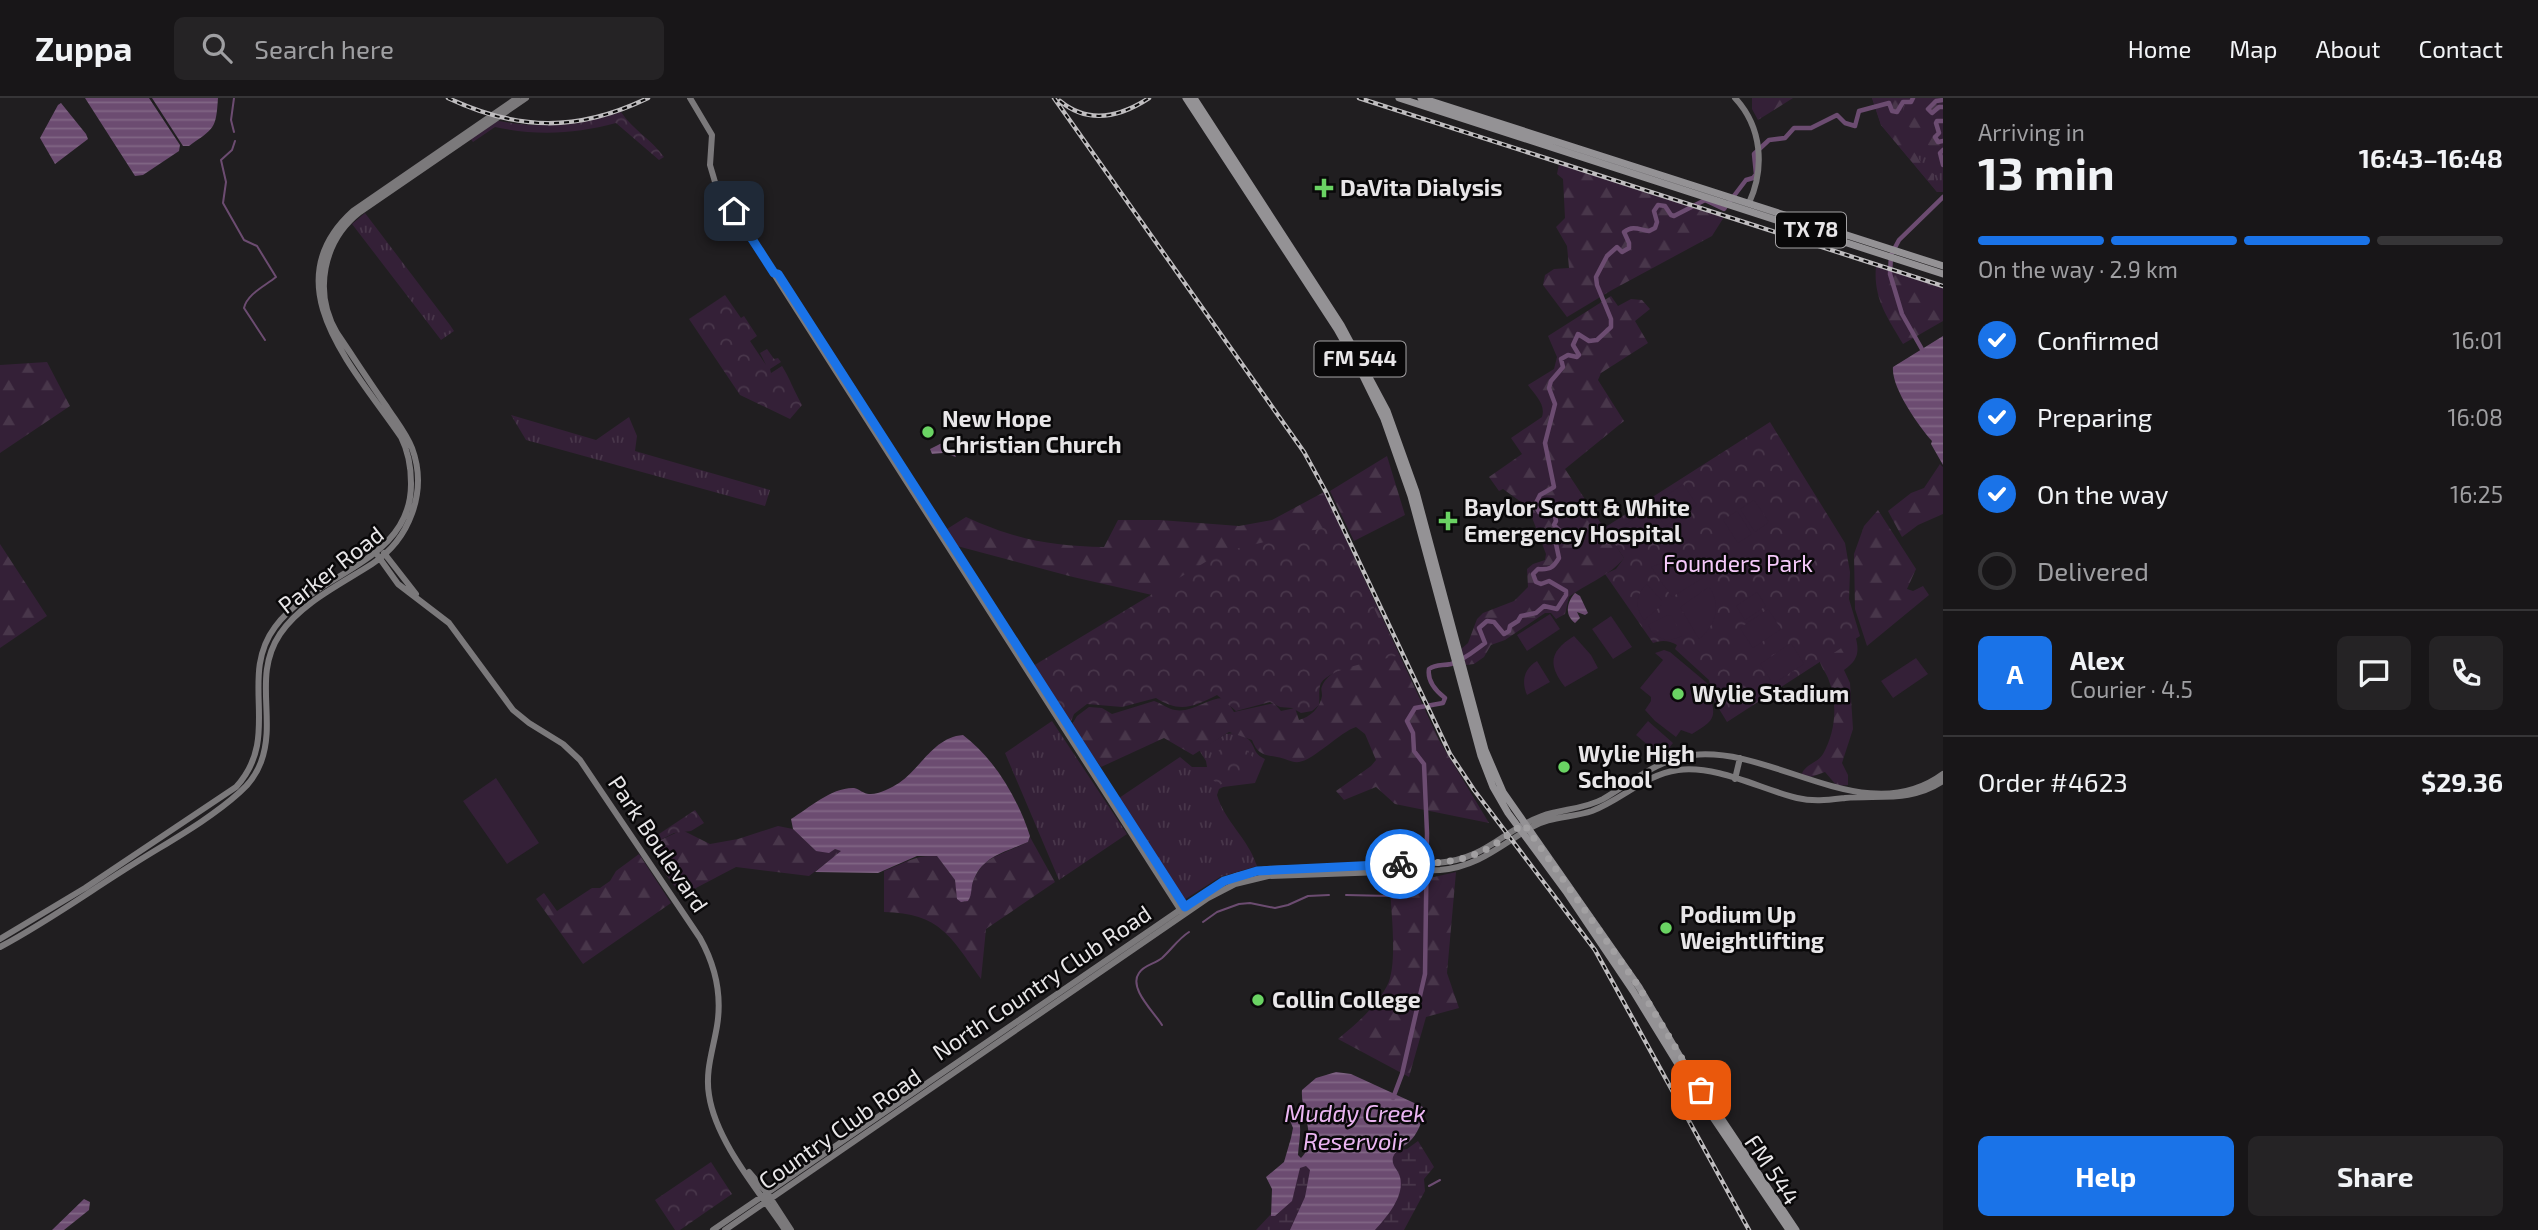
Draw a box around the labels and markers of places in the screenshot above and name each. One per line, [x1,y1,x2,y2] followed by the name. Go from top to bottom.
[1340,173,1502,201] place label: DaVita Dialysis
[1314,178,1334,198] marker: DaVita Dialysis
[704,181,764,241] pin
[942,404,1122,458] place label: New Hope Christian Church
[920,424,936,440] marker: New Hope Christian Church
[1464,493,1690,547] place label: Baylor Scott & White Emergency Hospital
[1438,511,1458,531] marker: Baylor Scott & White Emergency Hospital
[1692,679,1849,707] place label: Wylie Stadium
[1670,686,1686,702] marker: Wylie Stadium
[1578,739,1695,793] place label: Wylie High School
[1556,759,1572,775] marker: Wylie High School
[1680,900,1825,954] place label: Podium Up Weightlifting
[1658,920,1674,936] marker: Podium Up Weightlifting
[1272,985,1421,1013] place label: Collin College
[1250,992,1266,1008] marker: Collin College
[1671,1060,1731,1120] pin

